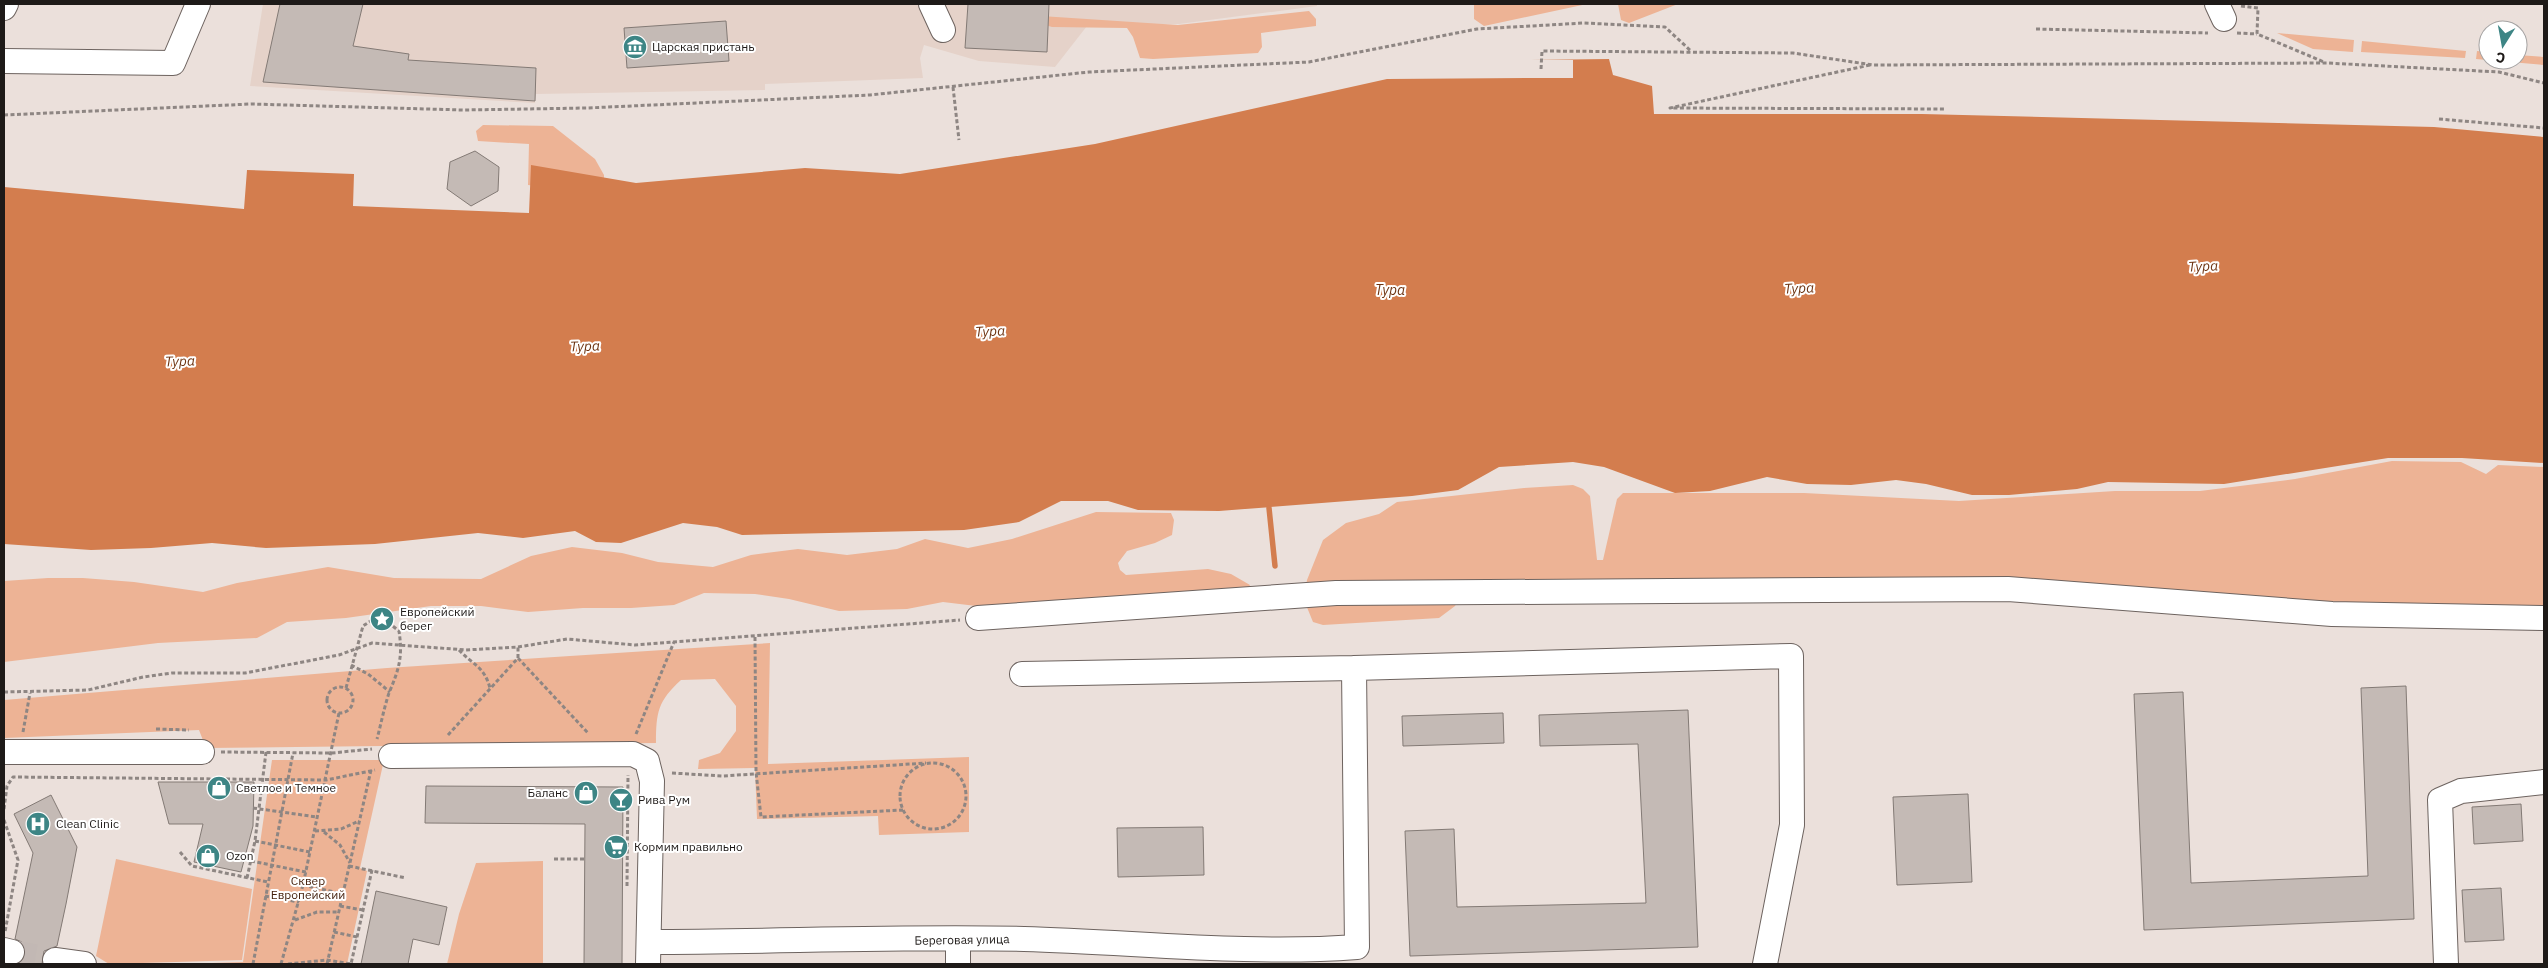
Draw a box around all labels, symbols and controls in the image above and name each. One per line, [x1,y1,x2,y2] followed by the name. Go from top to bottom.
[2478,20,2528,70] north arrow
[622,34,648,60] museum icon: Царская пристань
[652,39,754,54] place label: Царская пристань
[2494,48,2507,67] text: С
[2187,256,2219,276] water label: Тура
[1783,278,1815,298] water label: Тура
[1375,281,1405,299] water label: Тура
[974,321,1006,341] water label: Тура
[570,336,600,356] water label: Тура
[165,351,195,371] water label: Тура
[400,604,475,633] place label: Европейский берег
[369,606,395,632] place icon: Европейский берег
[206,775,232,801] shop icon: Светлое и Темное
[236,780,337,795] place label: Светлое и Темное
[573,780,599,806] shop icon: Баланс
[528,785,568,800] place label: Баланс
[608,787,634,813] bar icon: Рива Рум
[638,792,690,807] place label: Рива Рум
[25,811,51,837] hospital icon: Clean Clinic
[56,816,119,831] place label: Clean Clinic
[603,834,629,860] supermarket icon: Кормим правильно
[634,839,743,854] place label: Кормим правильно
[195,843,221,869] shop icon: Ozon
[226,848,253,863] place label: Ozon
[271,873,345,902] park label: Сквер Европейский
[914,931,1010,948] street label: Береговая улица

